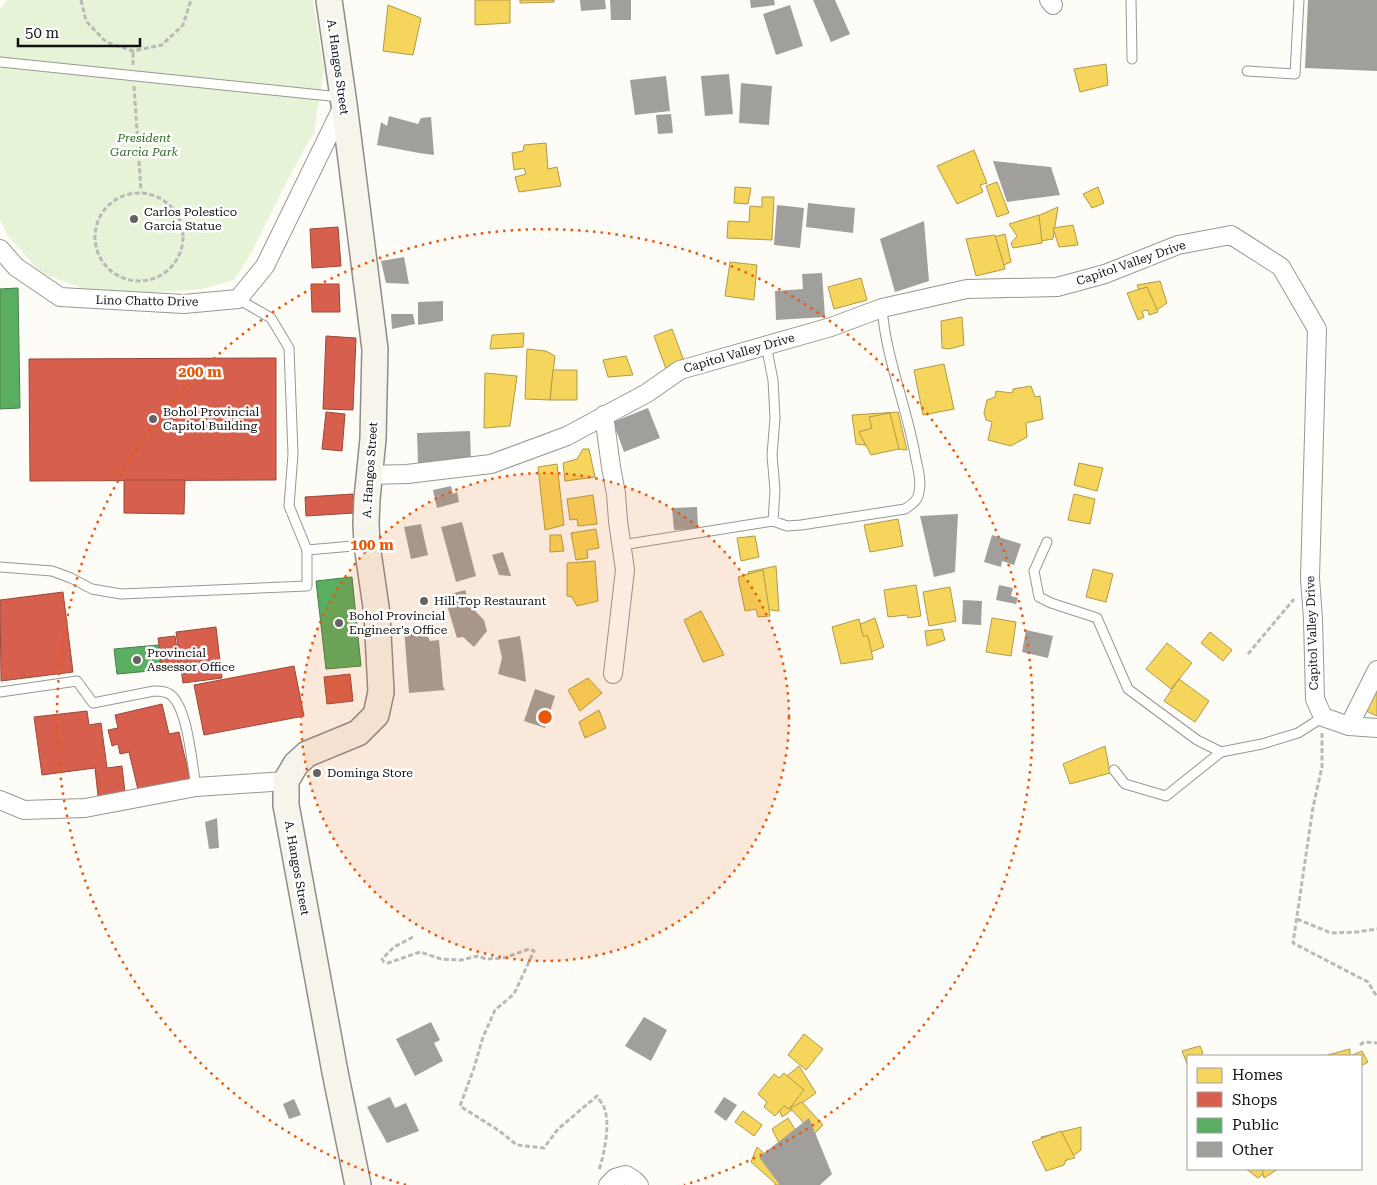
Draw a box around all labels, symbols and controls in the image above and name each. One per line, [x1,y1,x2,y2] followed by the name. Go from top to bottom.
[18,15,140,47] scale bar
[324,18,352,116] street label: A. Hangos Street
[25,24,60,42] text: 50 m
[110,131,178,159] park label: President Garcia Park
[144,205,237,233] place label: Carlos Polestico Garcia Statue
[128,213,140,225] marker: Carlos Polestico Garcia Statue
[1074,238,1188,288] street label: Capitol Valley Drive
[95,293,199,309] street label: Lino Chatto Drive
[682,330,796,376] street label: Capitol Valley Drive
[178,363,222,381] text: 200 m
[163,405,260,433] place label: Bohol Provincial Capitol Building
[147,413,159,425] marker: Bohol Provincial Capitol Building
[360,421,380,518] street label: A. Hangos Street
[350,536,394,554] text: 100 m
[1303,575,1321,691] street label: Capitol Valley Drive
[434,594,547,608] place label: Hill Top Restaurant
[418,595,430,607] marker: Hill Top Restaurant
[349,609,448,637] place label: Bohol Provincial Engineer's Office
[333,617,345,629] marker: Bohol Provincial Engineer's Office
[147,646,235,674] place label: Provincial Assessor Office
[131,654,143,666] marker: Provincial Assessor Office
[536,708,554,726] centre of rings
[327,766,413,780] place label: Dominga Store
[311,767,323,779] marker: Dominga Store
[282,819,312,917] street label: A. Hangos Street
[1187,1055,1362,1170] legend
[1232,1066,1283,1084] text: Homes
[1232,1091,1277,1109] text: Shops
[1232,1116,1279,1134] text: Public
[1232,1141,1274,1159] text: Other

